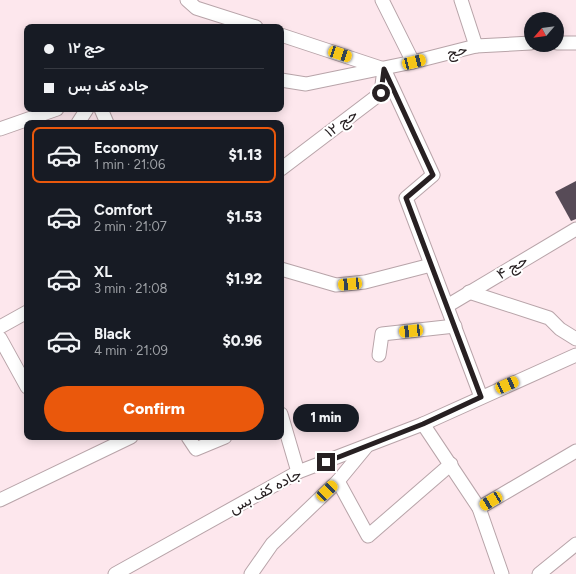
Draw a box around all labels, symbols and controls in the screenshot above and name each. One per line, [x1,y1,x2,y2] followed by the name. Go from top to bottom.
[524,12,564,52] north arrow
[524,12,564,52] map controls
[68,39,105,57] text: حج ۱۲
[445,40,470,64] street label: حج
[327,45,353,63] car
[401,53,427,71] car
[68,77,148,95] text: جاده کف بس
[372,84,390,102] route start
[321,105,362,143] street label: حج ۱۲
[46,137,82,173] icon: car
[94,139,159,157] text: Economy
[229,146,262,164] text: $1.13
[94,157,165,172] text: 1 min · 21:06
[46,199,82,235] icon: car
[94,201,153,219] text: Comfort
[226,208,262,226] text: $1.53
[94,219,167,234] text: 2 min · 21:07
[493,251,532,285] street label: حج ۴
[46,261,82,297] icon: car
[94,263,112,281] text: XL
[226,270,262,288] text: $1.92
[338,277,362,291] car
[94,281,168,296] text: 3 min · 21:08
[46,323,82,359] icon: car
[398,324,424,338] car
[94,325,131,343] text: Black
[222,332,262,350] text: $0.96
[94,343,168,358] text: 4 min · 21:09
[494,375,520,395] car
[44,386,264,432] button: Confirm
[293,404,359,432] callout: 1 min
[310,410,342,425] text: 1 min
[317,453,335,471] route end
[226,464,305,518] street label: جاده کف بس
[314,478,340,504] car
[478,490,504,512] car

